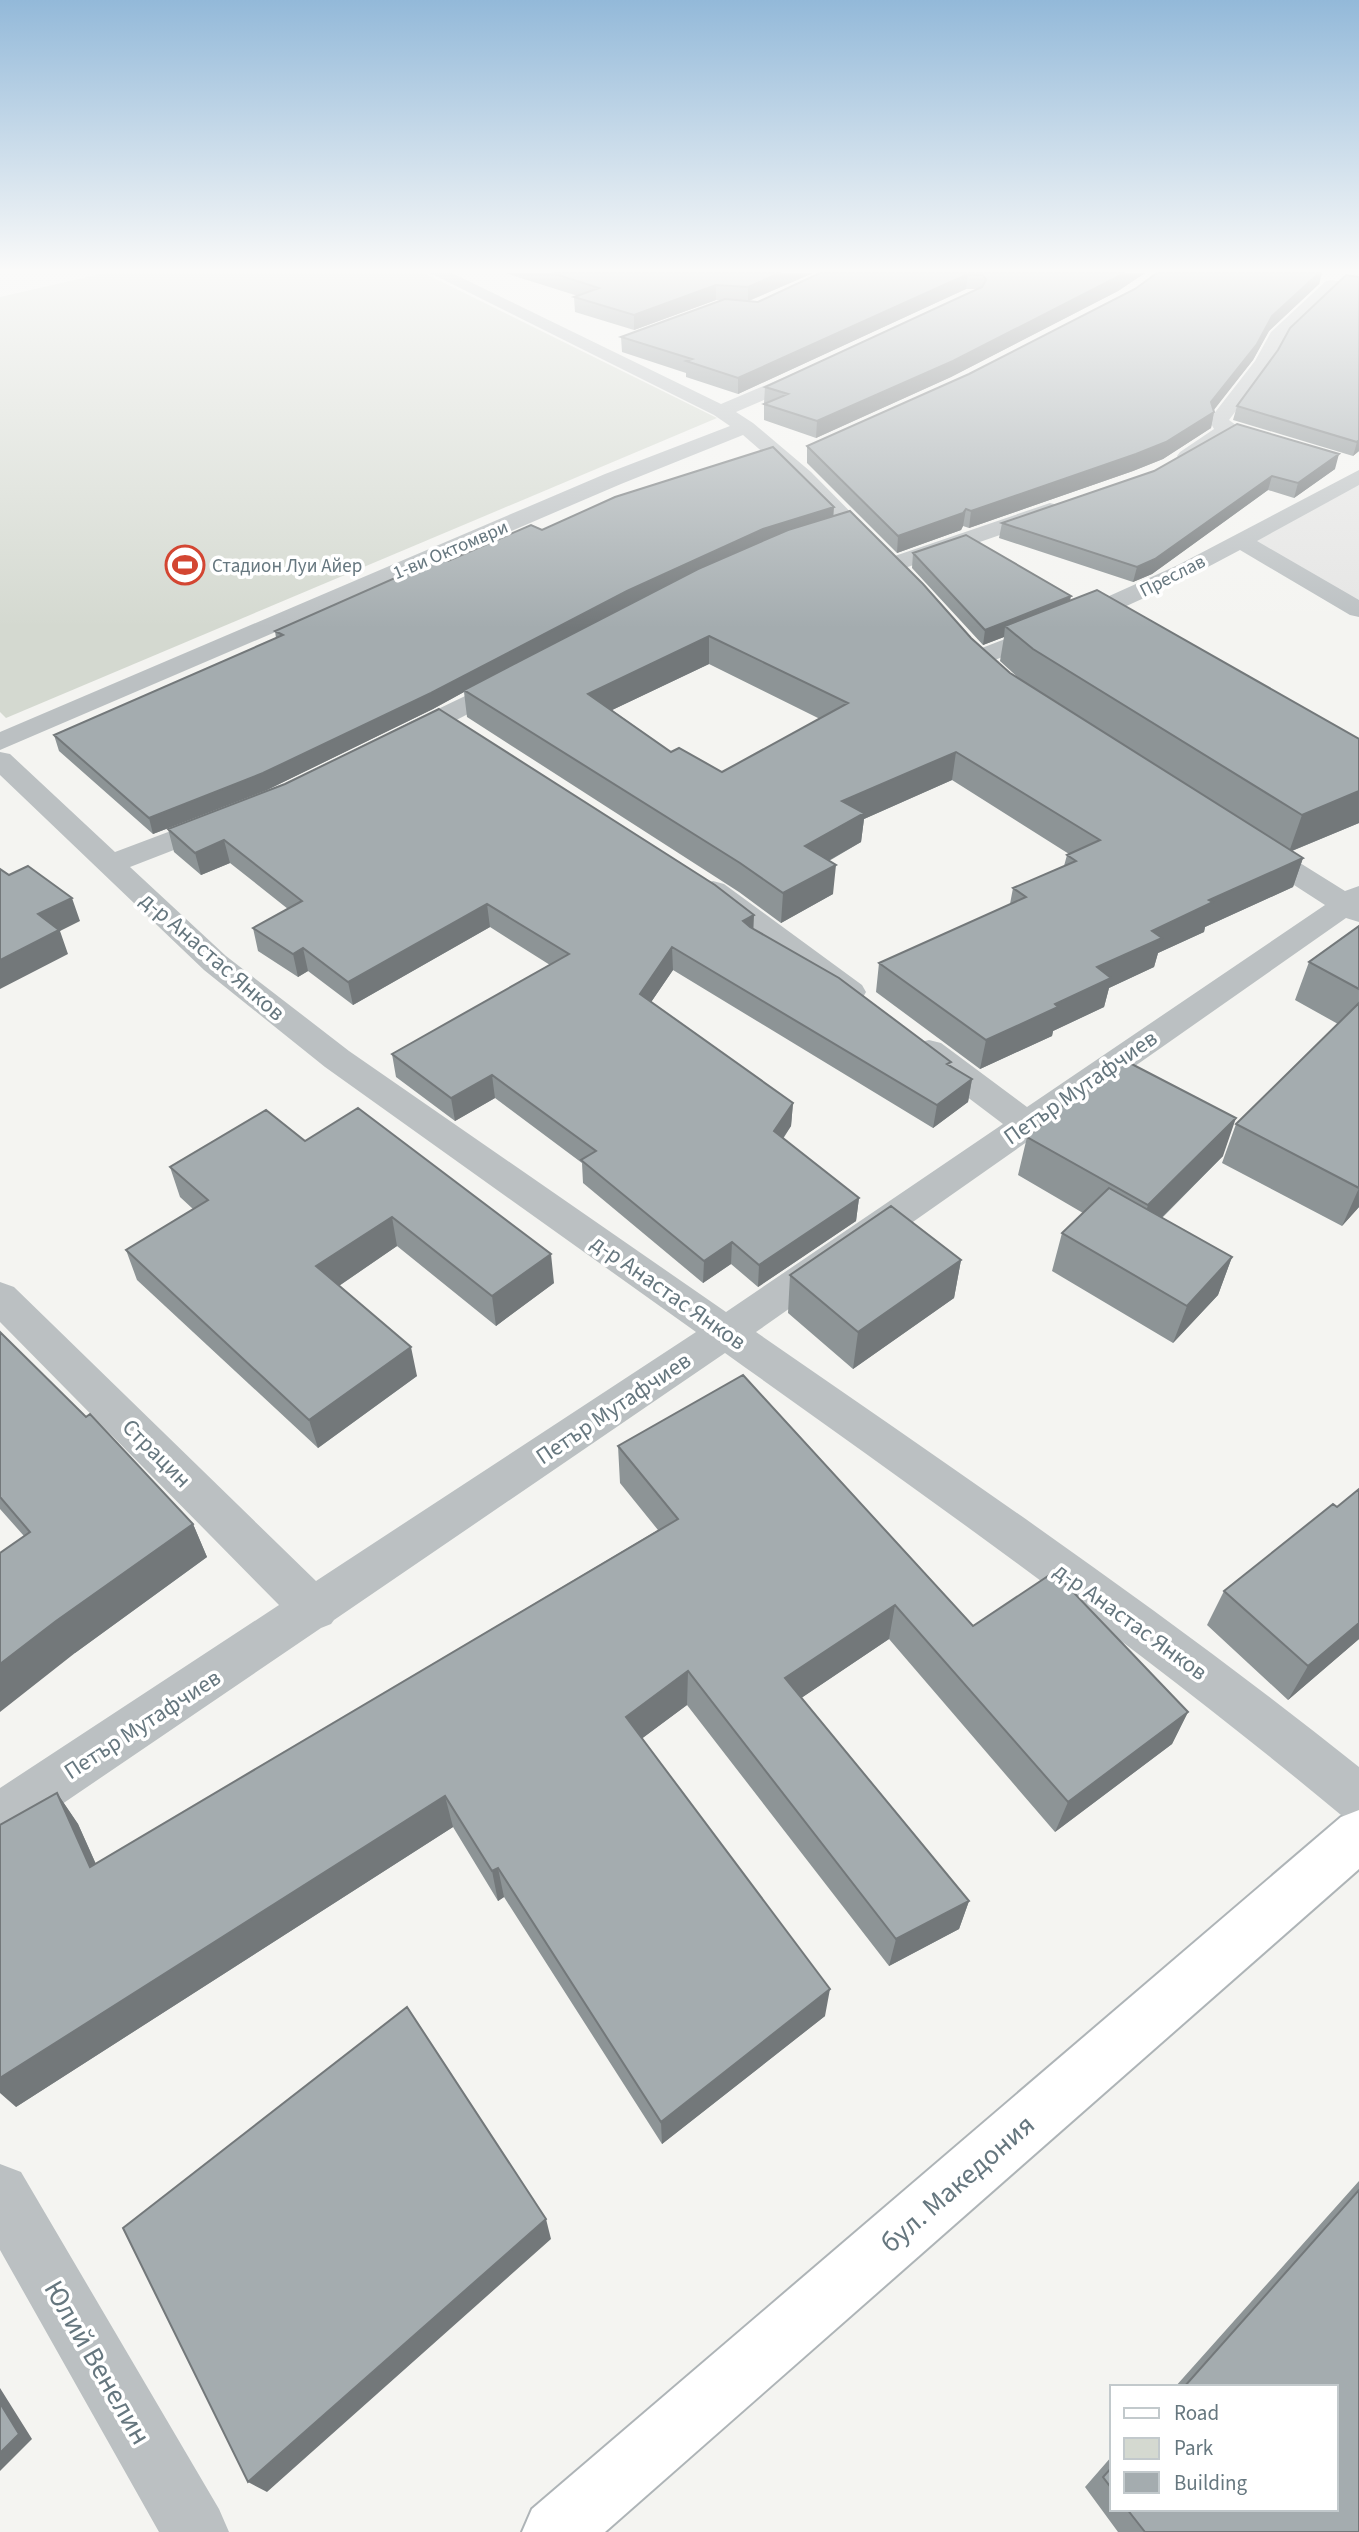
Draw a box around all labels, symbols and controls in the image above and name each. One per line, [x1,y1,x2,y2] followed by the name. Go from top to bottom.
[389,514,512,587] street label: 1-ви Октомври
[164,544,206,586] sports icon: Стадион Луи Айер
[1135,548,1210,604] street label: Преслав
[212,553,362,580] place label: Стадион Луи Айер
[133,884,292,1029] street label: д-р Анастас Янков
[997,1022,1164,1153] street label: Петър Мутафчиев
[585,1227,753,1358] street label: д-р Анастас Янков
[529,1344,698,1473] street label: Петър Мутафчиев
[115,1411,199,1495] street label: Страцин
[1047,1555,1214,1688] street label: д-р Анастас Янков
[57,1661,227,1788] street label: Петър Мутафчиев
[872,2105,1044,2262] street label: бул. Македония
[34,2273,160,2452] street label: Юлий Венелин
[1110,2385,1338,2511] legend
[1174,2398,1219,2428] text: Road
[1174,2433,1214,2463] text: Park
[1174,2468,1248,2498] text: Building

